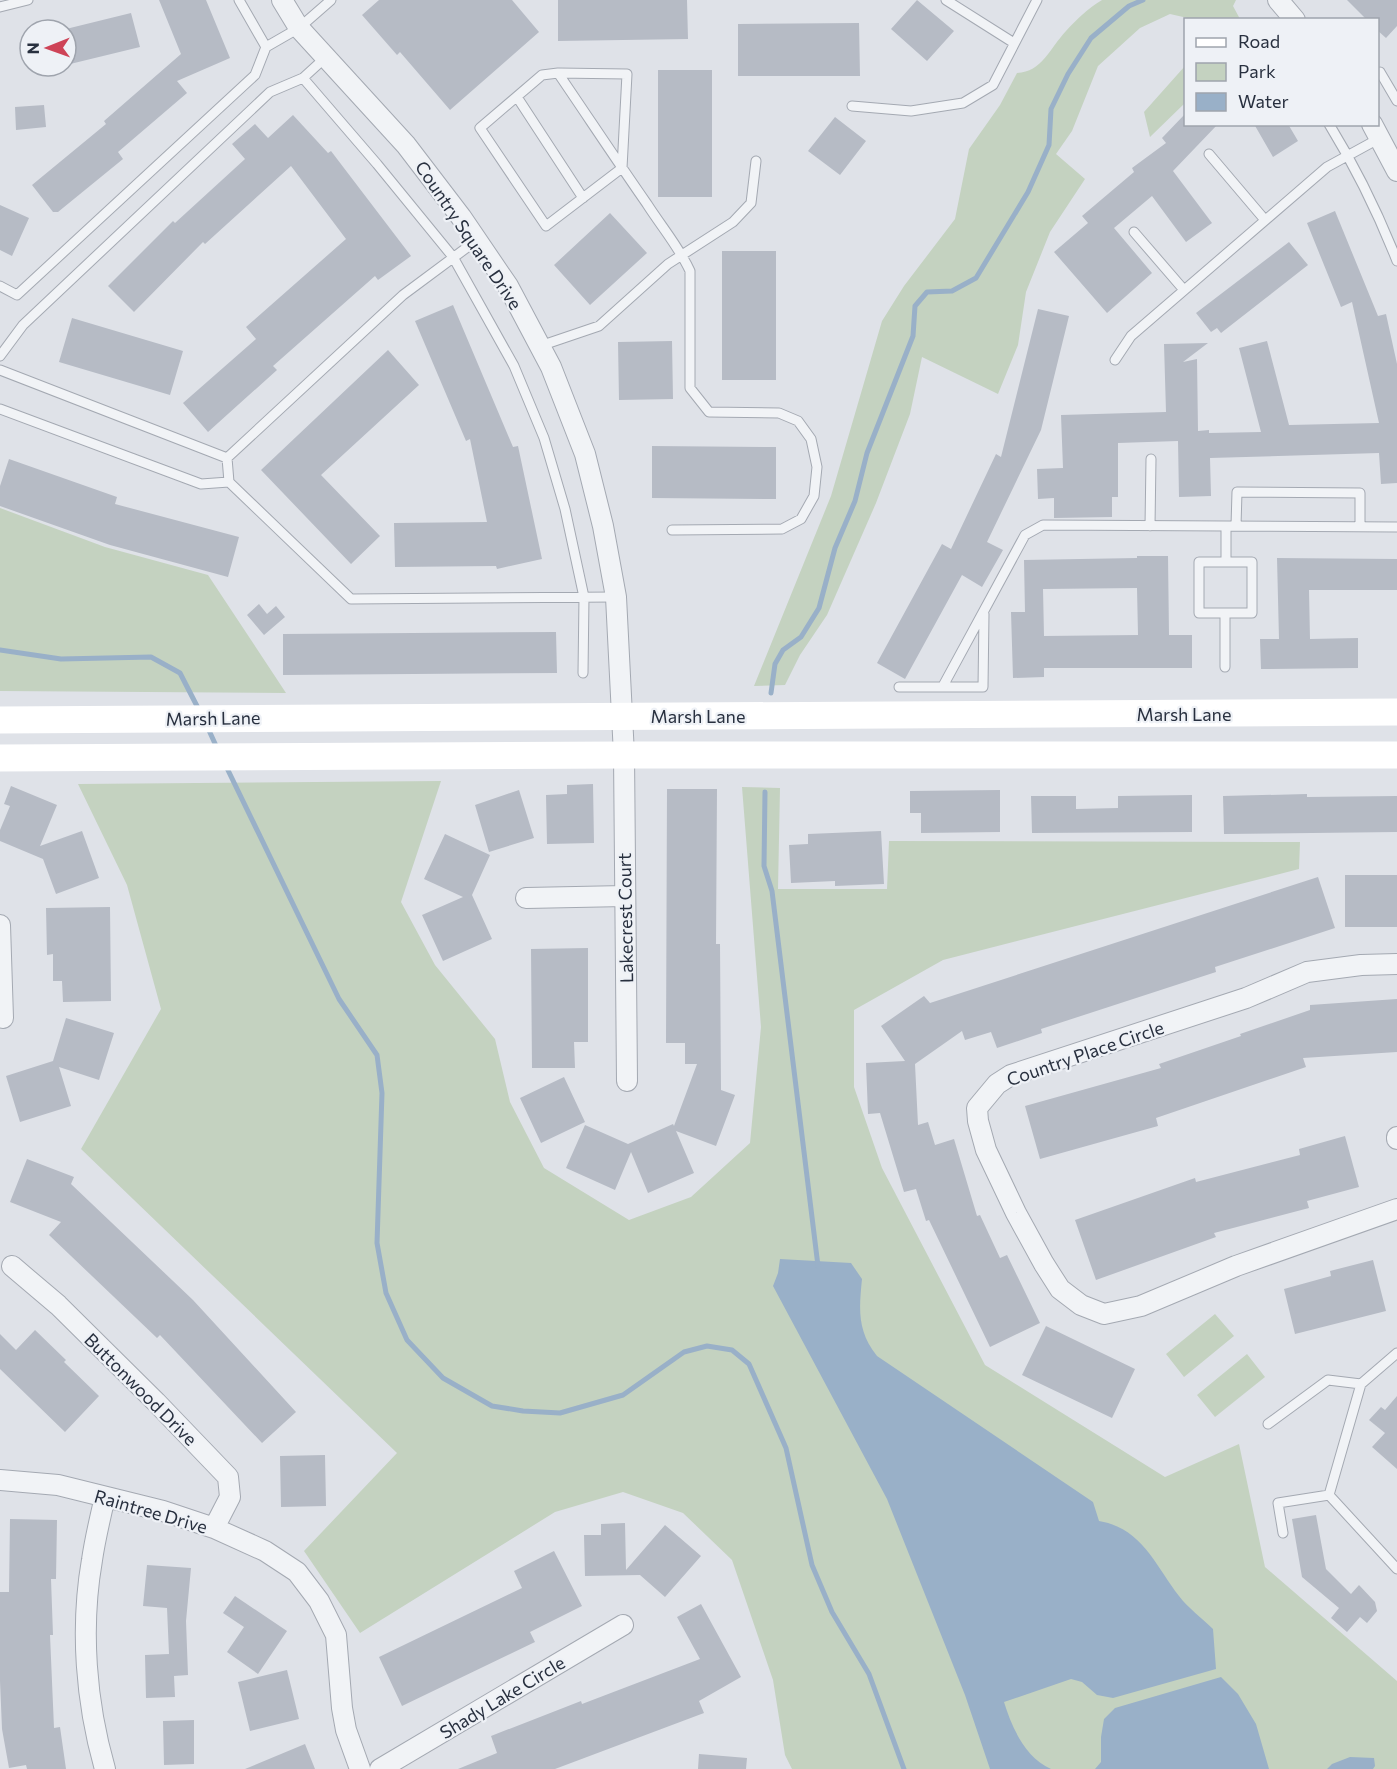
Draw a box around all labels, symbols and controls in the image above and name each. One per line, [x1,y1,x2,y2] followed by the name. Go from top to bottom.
[18,18,78,78] north arrow
[1184,18,1379,126] legend
[1238,30,1280,52] text: Road
[23,42,42,54] text: N
[1238,60,1276,82] text: Park
[1238,90,1289,112] text: Water
[411,156,527,314] street label: Country Square Drive
[1137,703,1231,725] street label: Marsh Lane
[651,705,745,727] street label: Marsh Lane
[165,706,261,730] street label: Marsh Lane
[613,853,637,983] street label: Lakecrest Court
[1004,1016,1166,1090] street label: Country Place Circle
[80,1328,202,1450] street label: Buttonwood Drive
[92,1484,210,1538] street label: Raintree Drive
[435,1651,569,1743] street label: Shady Lake Circle

